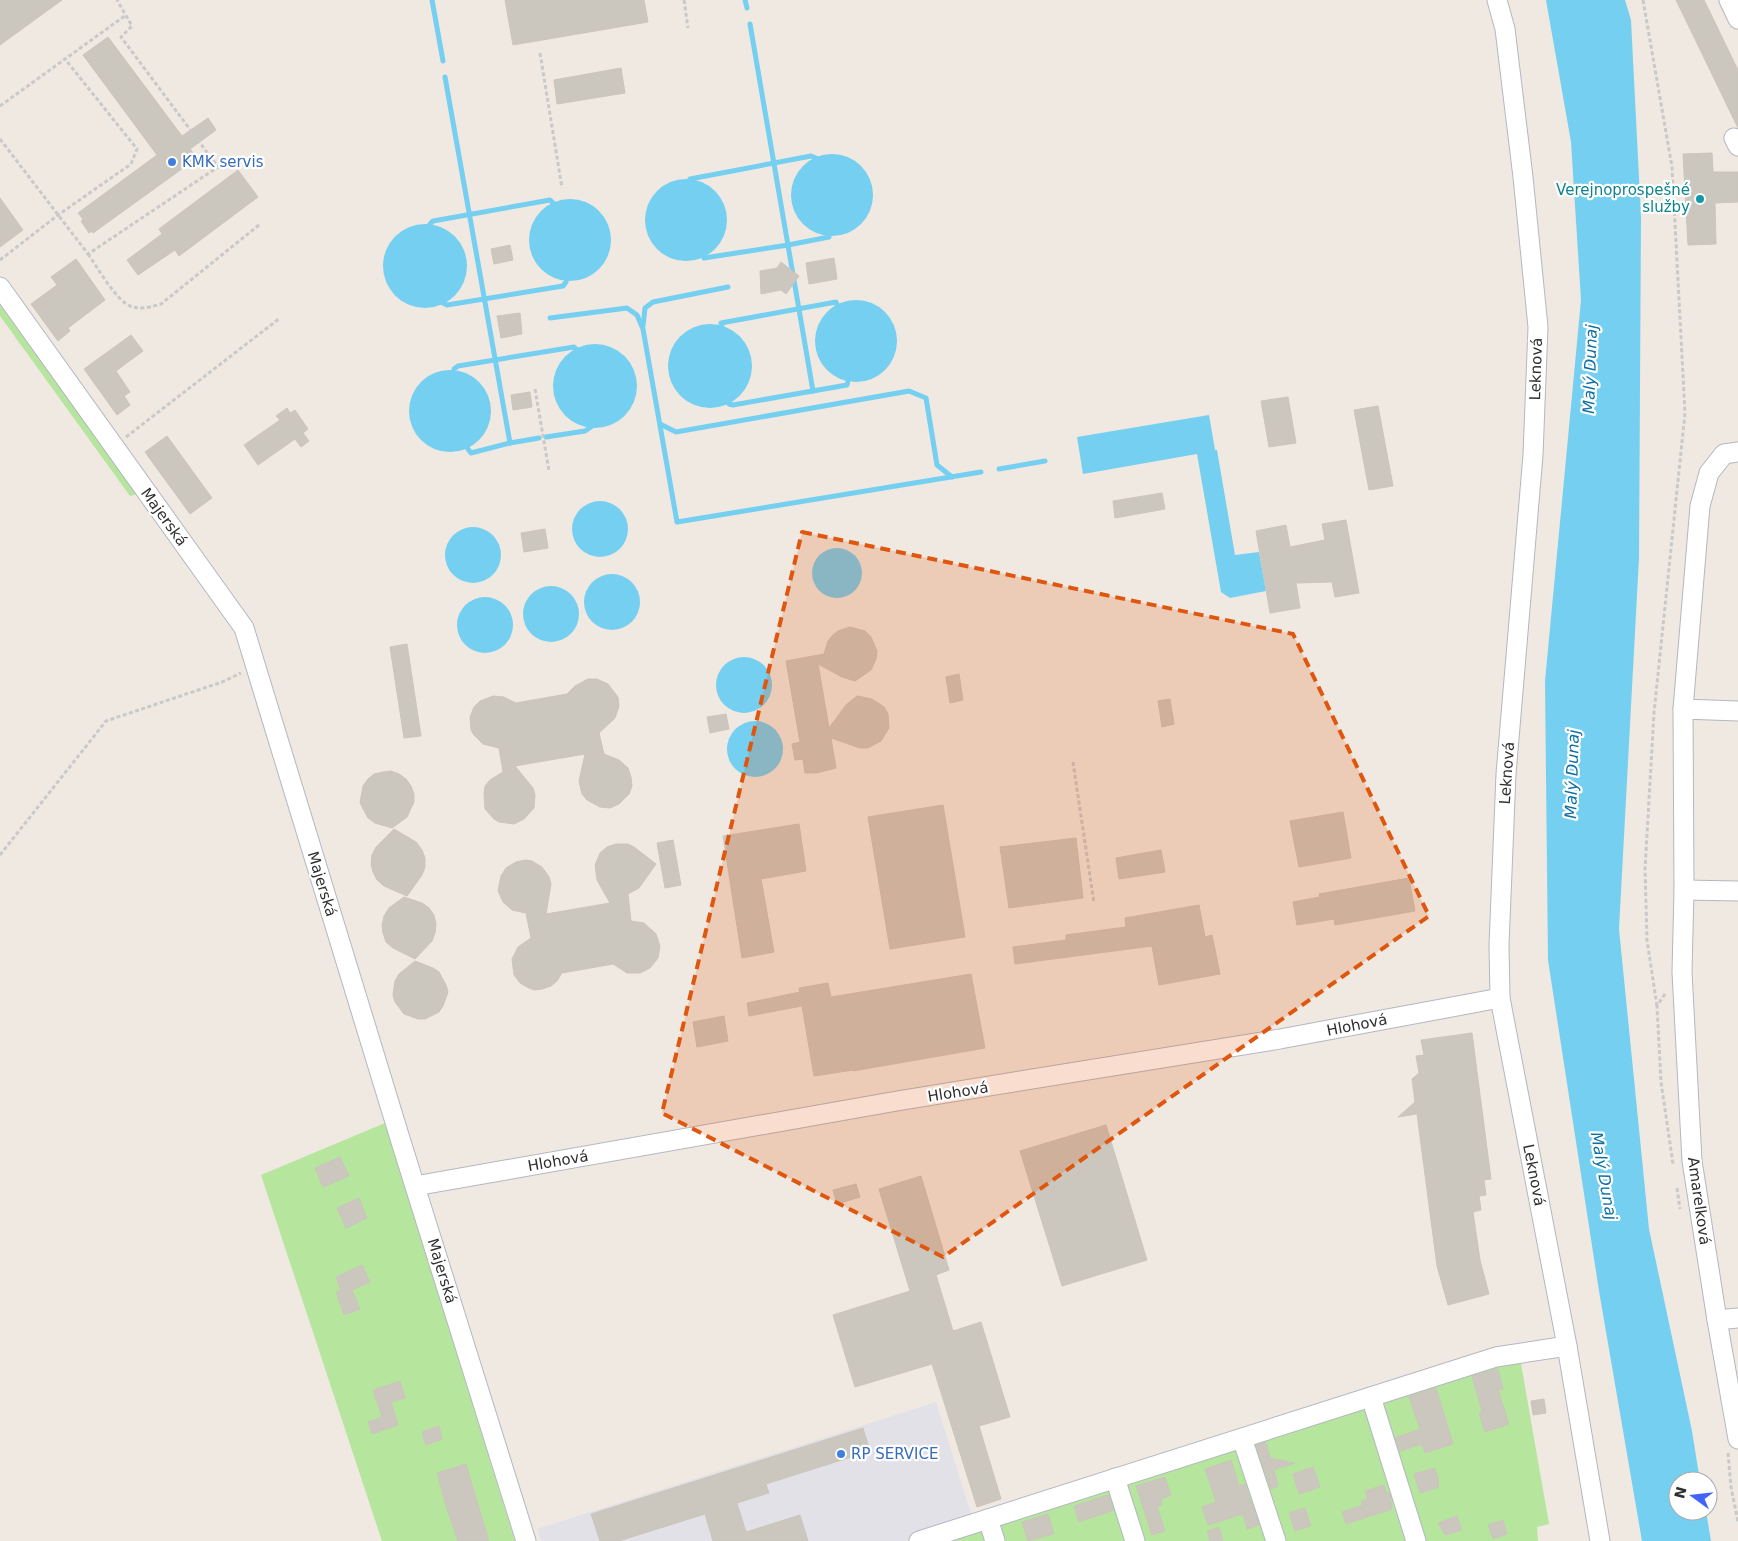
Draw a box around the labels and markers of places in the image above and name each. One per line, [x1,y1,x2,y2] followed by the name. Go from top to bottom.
[182,153,264,171] place label: KMK servis
[166,156,178,168] marker: KMK servis
[1556,181,1690,216] place label: Verejnoprospešné služby
[1694,193,1706,205] marker: Verejnoprospešné služby
[851,1445,938,1463] place label: RP SERVICE
[835,1448,847,1460] marker: RP SERVICE

